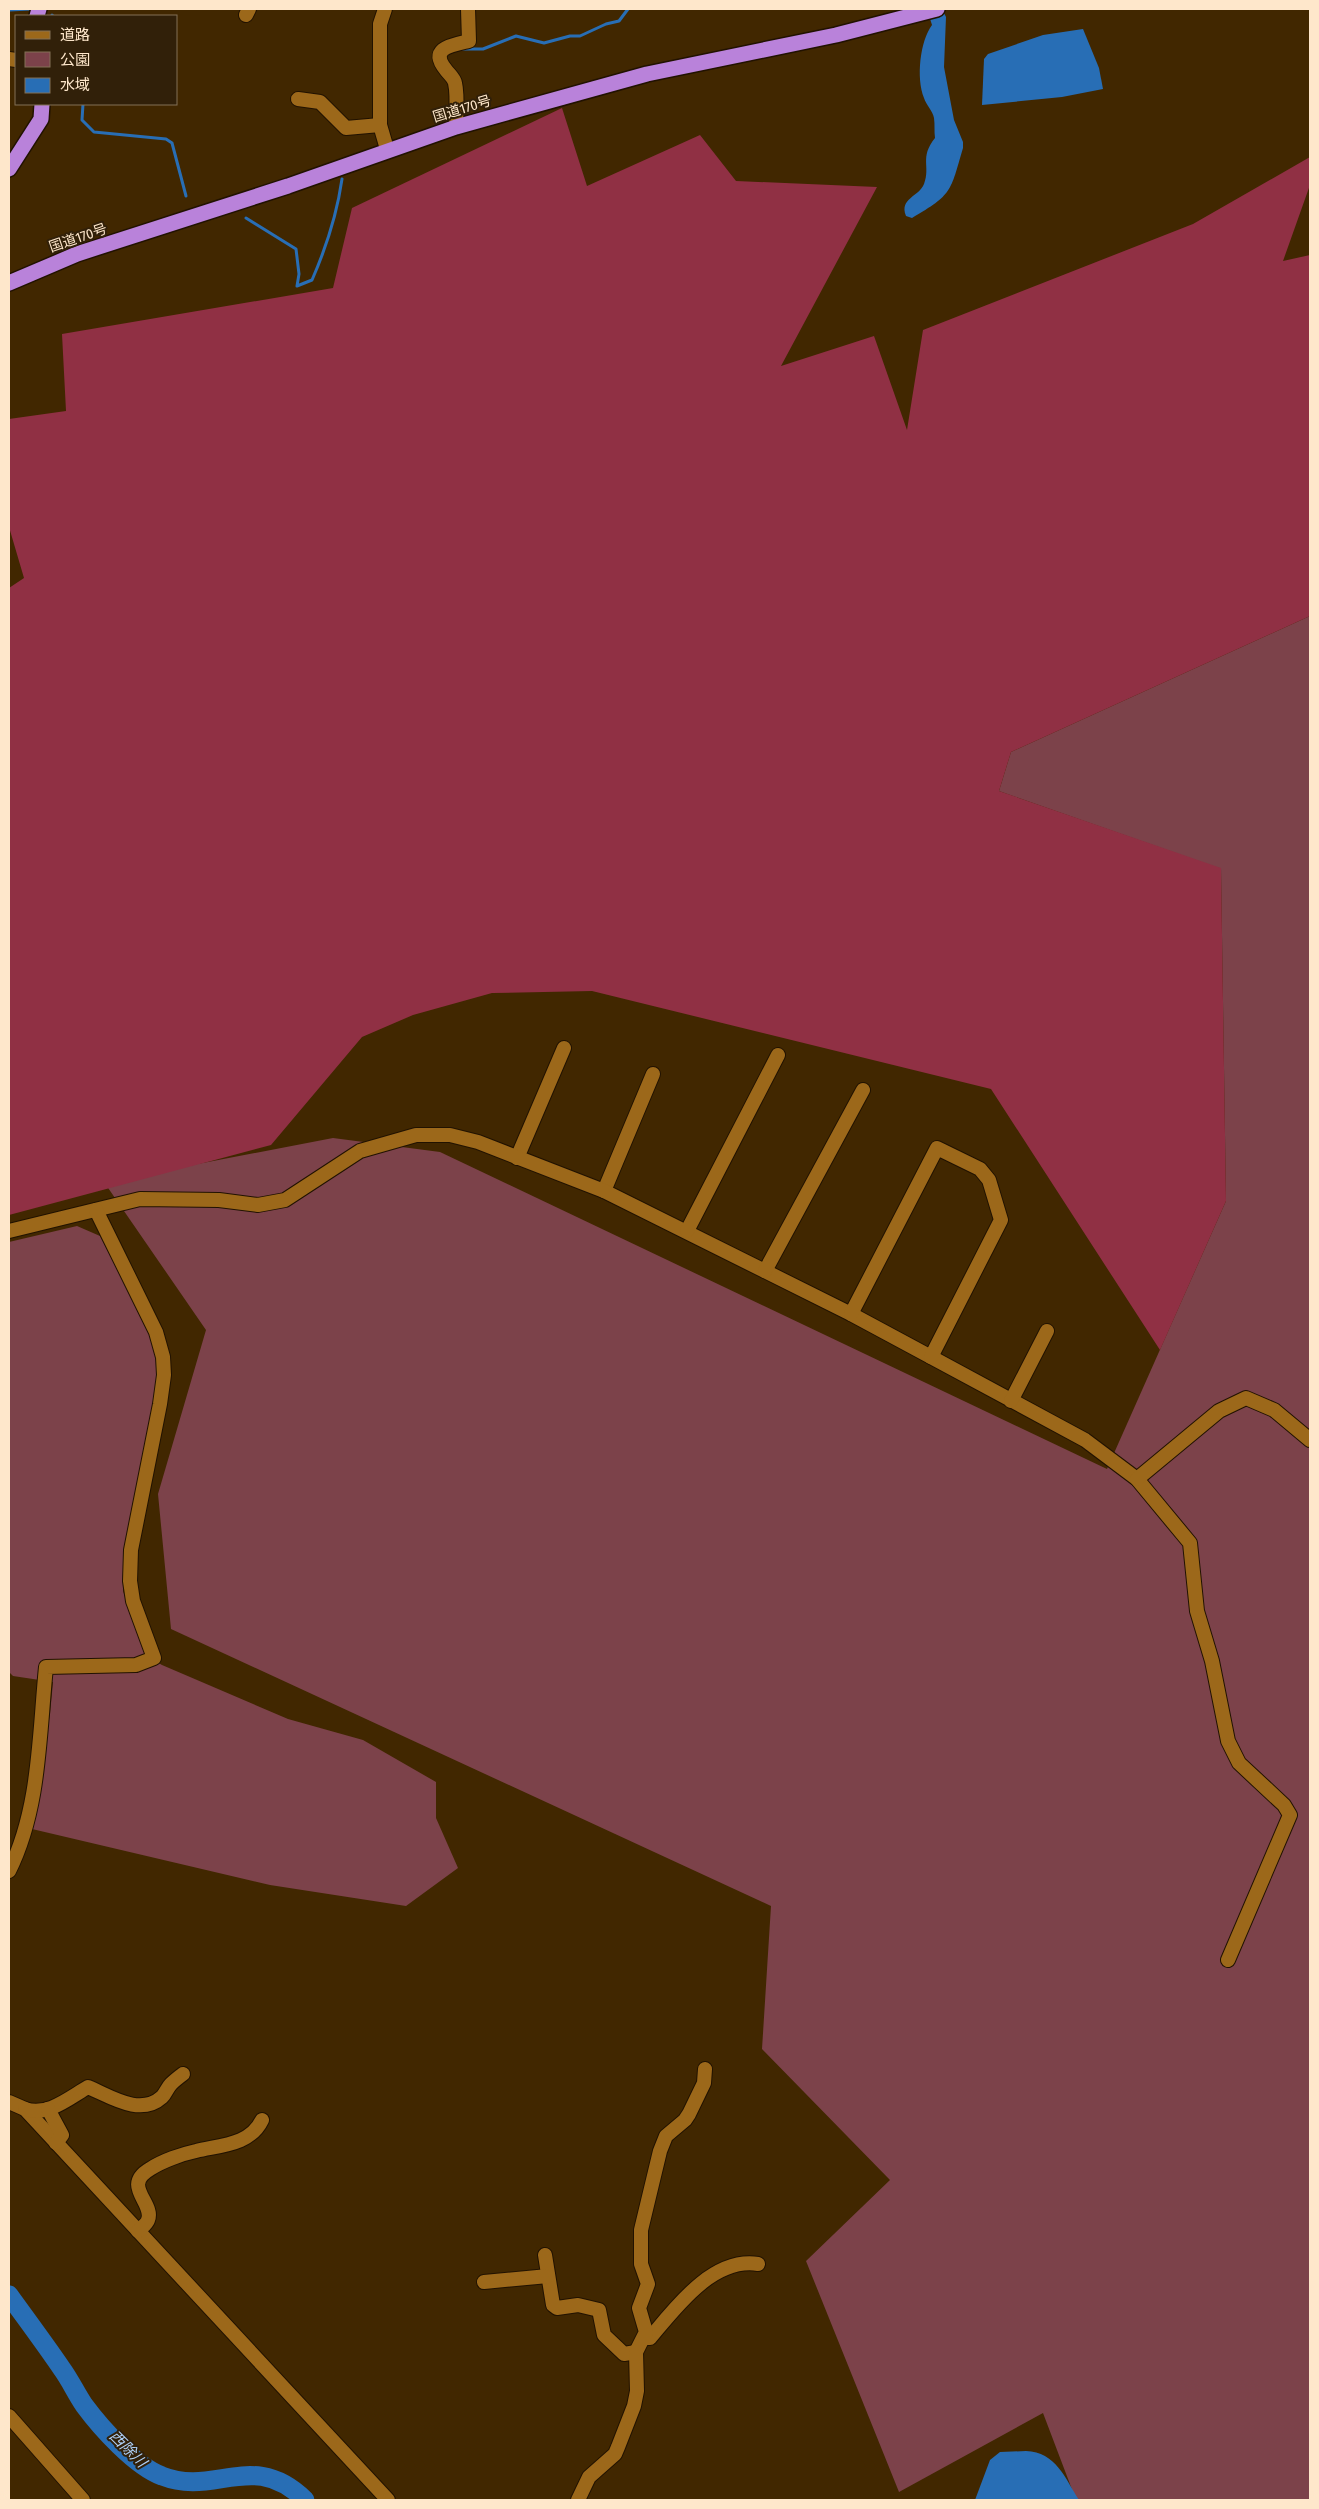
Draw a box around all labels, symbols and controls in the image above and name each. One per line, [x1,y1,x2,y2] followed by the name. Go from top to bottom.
[15,15,178,105] legend
[60,26,90,44] text: 道路
[60,51,90,69] text: 公園
[60,76,90,94] text: 水域
[431,92,493,126] street label: 国道170号
[47,220,109,256] street label: 国道170号
[106,2427,152,2473] water label: 西除川

